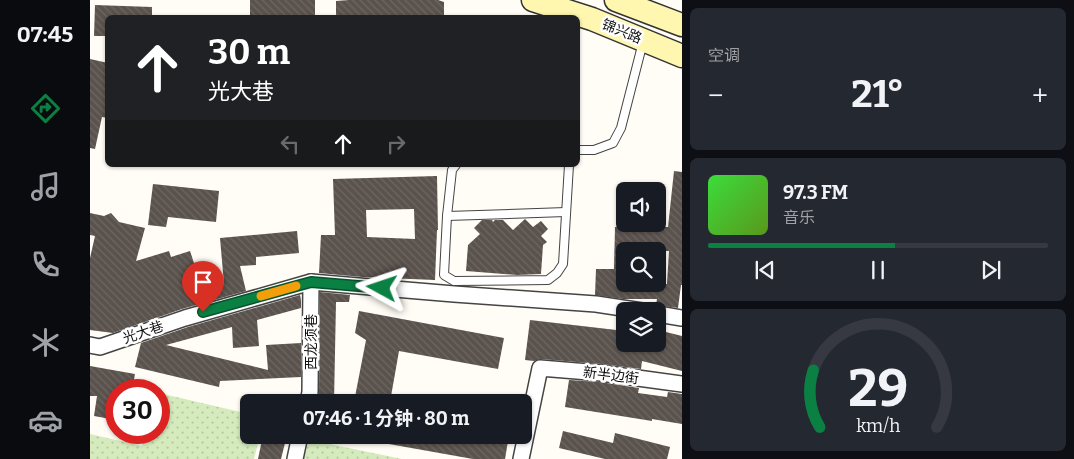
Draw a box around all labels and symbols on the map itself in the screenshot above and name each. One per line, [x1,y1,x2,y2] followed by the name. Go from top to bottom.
[599,16,644,47] street label: 锦兴路
[182,261,224,312] pin
[355,261,407,313] position arrow
[303,314,320,370] street label: 西龙须巷
[121,318,166,347] street label: 光大巷
[582,364,640,387] street label: 新半边街
[105,379,170,444] speed limit sign: 30

